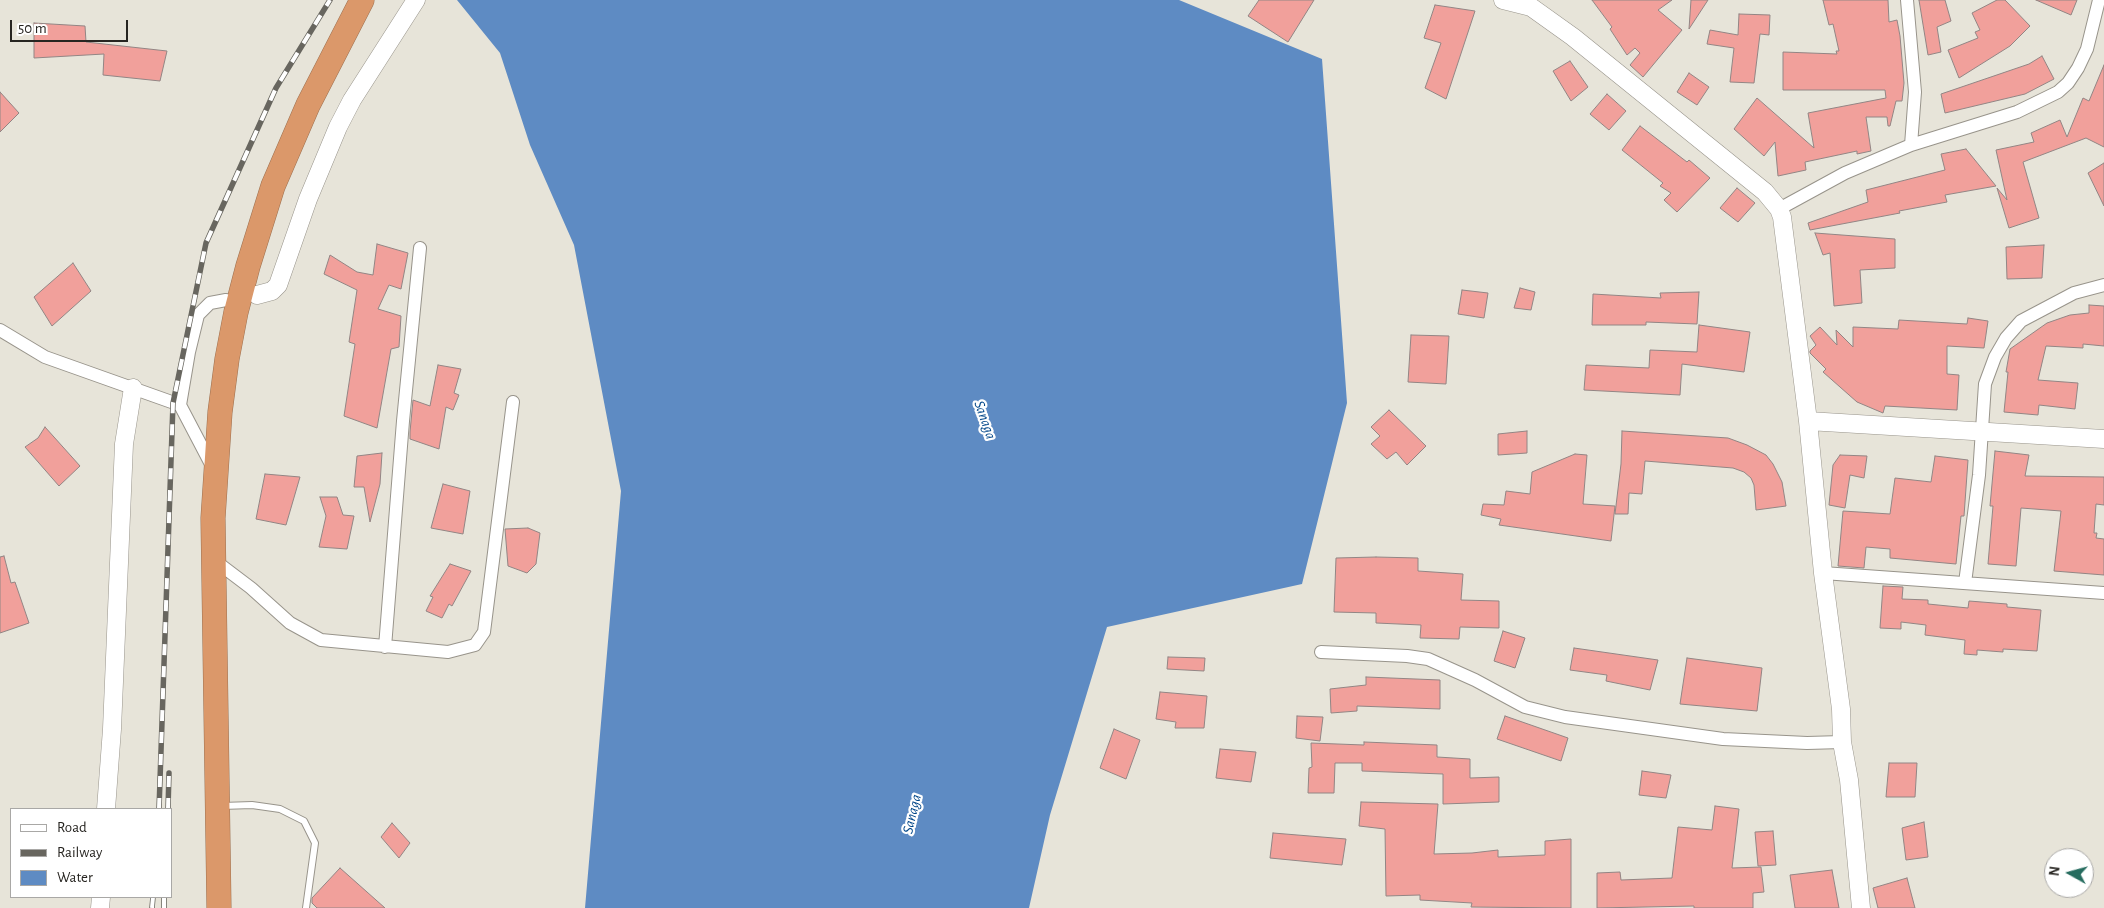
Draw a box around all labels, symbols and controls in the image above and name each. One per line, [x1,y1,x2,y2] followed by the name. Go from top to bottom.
[12,10,130,42] scale bar
[18,21,47,36] text: 50 m
[970,398,1000,442] water label: Sanaga
[899,793,925,835] water label: Sanaga
[10,808,172,898] legend
[57,820,87,835] text: Road
[57,845,102,860] text: Railway
[2044,848,2094,898] north arrow
[2048,866,2063,877] text: N
[57,870,93,885] text: Water

